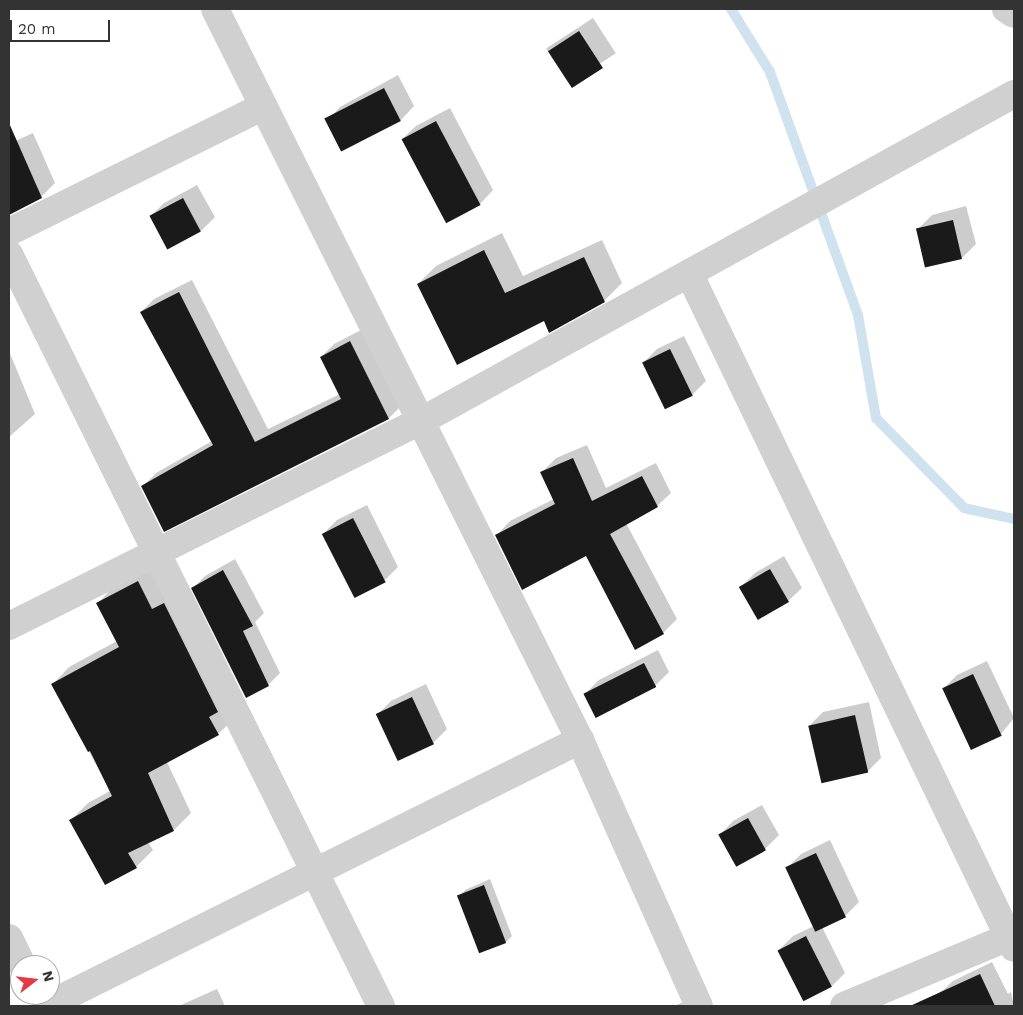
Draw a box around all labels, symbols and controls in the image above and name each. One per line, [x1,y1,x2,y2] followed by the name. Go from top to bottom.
[12,10,112,42] scale bar
[18,20,56,38] text: 20 m
[10,955,60,1005] north arrow
[39,969,58,983] text: N

